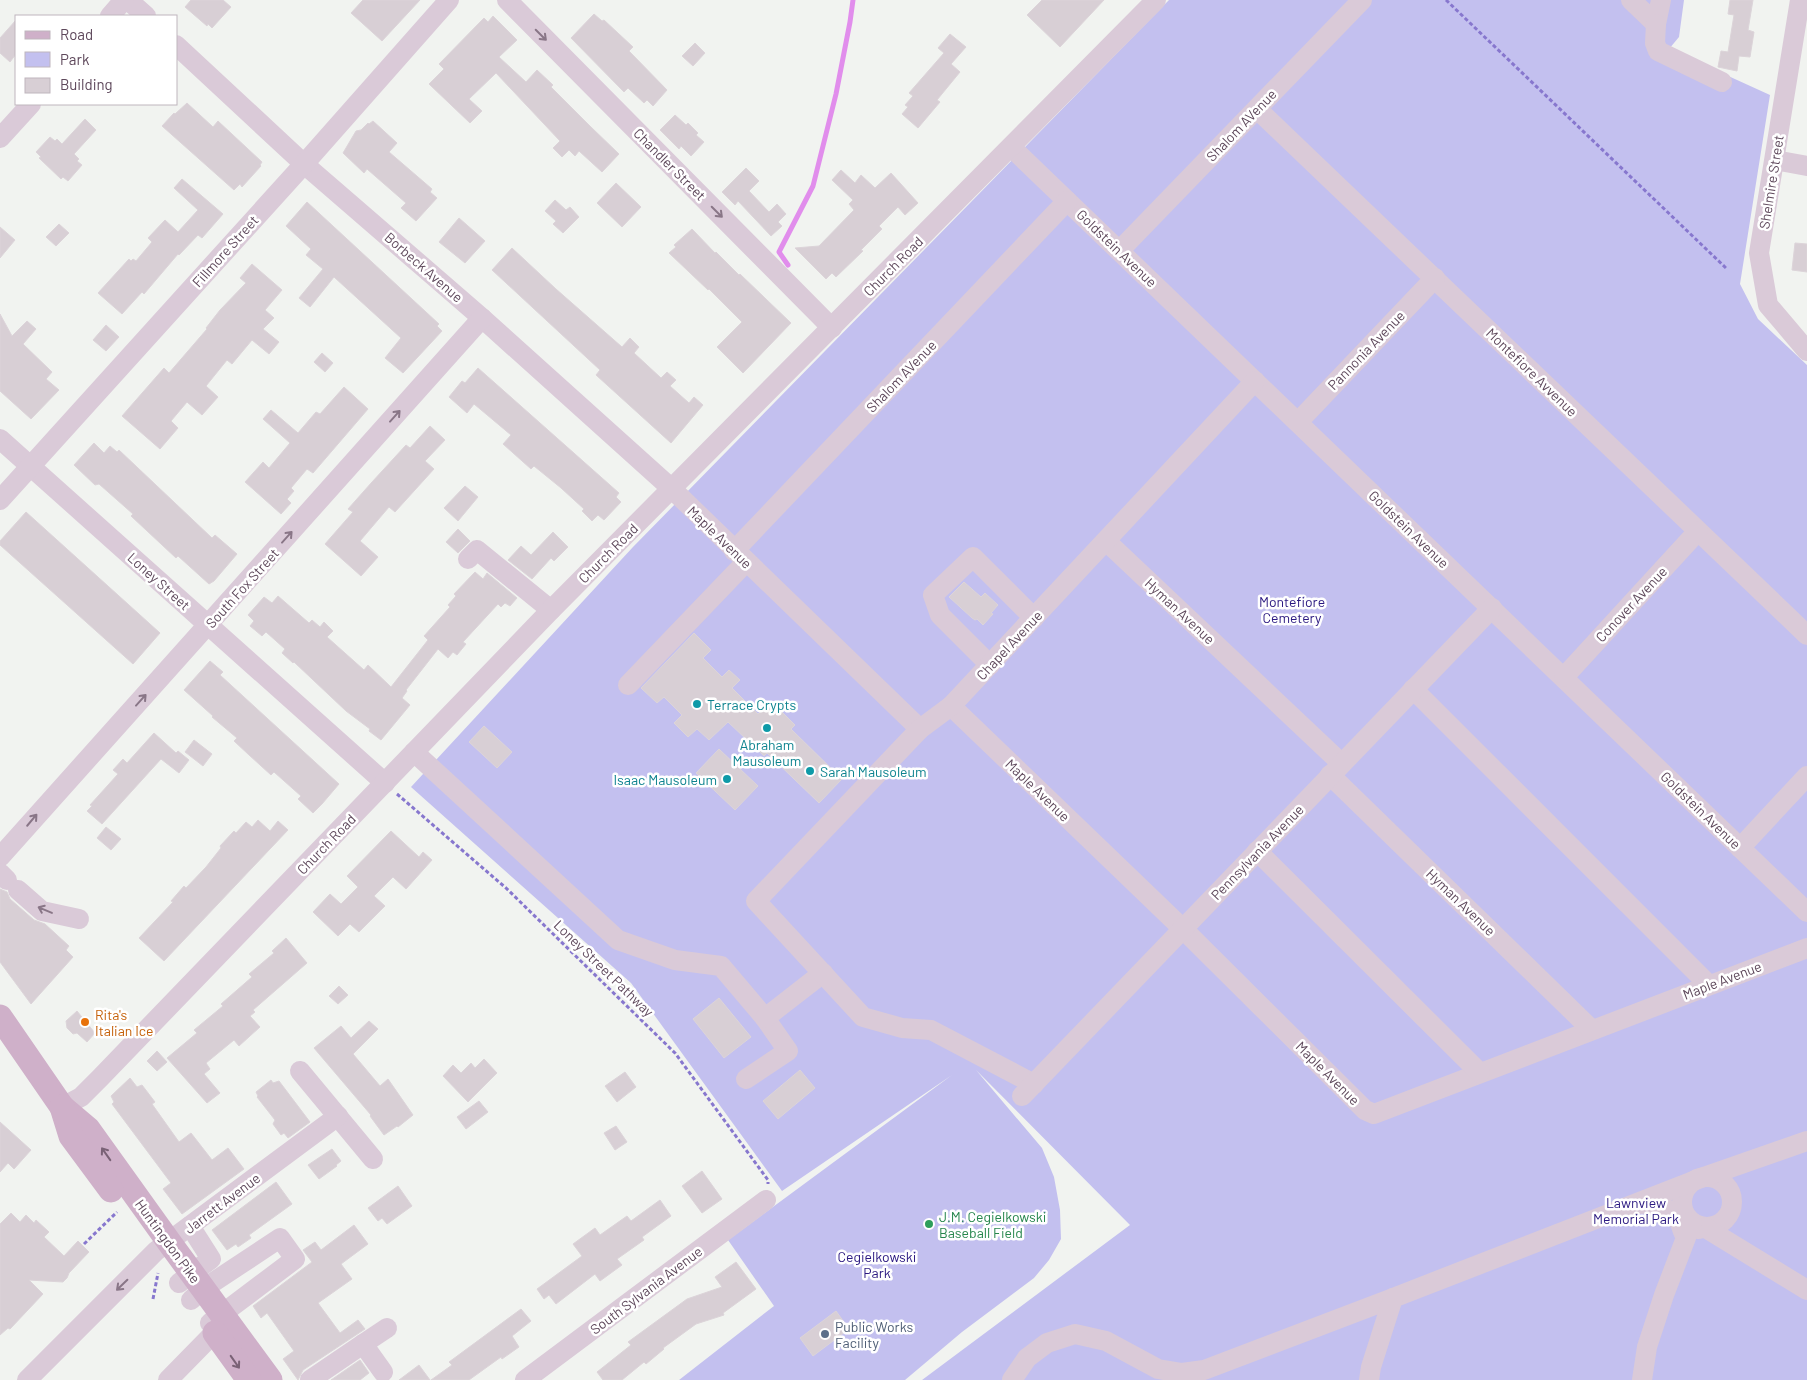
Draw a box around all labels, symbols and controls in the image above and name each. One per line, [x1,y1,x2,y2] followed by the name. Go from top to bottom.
[15,15,178,105] legend
[60,25,93,43] text: Road
[535,28,547,40] one-way arrow
[60,50,90,68] text: Park
[60,75,113,93] text: Building
[1202,85,1280,165] street label: Shalom AVenue
[630,124,710,204] street label: Chandler Street
[1755,134,1787,230] street label: Shelmire Street
[711,206,724,218] one-way arrow
[1073,206,1161,290] street label: Goldstein Avenue
[188,212,262,290] street label: Fillmore Street
[381,228,467,306] street label: Borbeck Avenue
[860,233,926,299] street label: Church Road
[1324,307,1408,393] street label: Pannonia Avenue
[1483,324,1581,420] street label: Montefiore Avvenue
[862,336,940,416] street label: Shalom AVenue
[390,409,401,422] one-way arrow
[1365,487,1453,571] street label: Goldstein Avenue
[684,502,756,572] street label: Maple Avenue
[575,520,641,586] street label: Church Road
[282,531,293,544] one-way arrow
[202,545,282,631] street label: South Fox Street
[124,549,194,613] street label: Loney Street
[1592,563,1670,645] street label: Conover Avenue
[1142,574,1218,648] street label: Hyman Avenue
[1259,593,1325,626] park label: Montefiore Cemetery
[972,607,1046,683] street label: Chapel Avenue
[135,693,147,706] one-way arrow
[707,696,797,713] place label: Terrace Crypts
[691,698,703,710] marker: Terrace Crypts
[761,722,773,734] marker: Abraham Mausoleum
[733,736,801,769] place label: Abraham Mausoleum
[1002,755,1074,825] street label: Maple Avenue
[820,763,927,780] place label: Sarah Mausoleum
[804,765,816,777] marker: Sarah Mausoleum
[1657,768,1745,852] street label: Goldstein Avenue
[613,771,717,788] place label: Isaac Mausoleum
[721,773,733,785] marker: Isaac Mausoleum
[1207,801,1307,903] street label: Pennsylvania Avenue
[293,810,359,878] street label: Church Road
[26,814,37,827] one-way arrow
[1423,865,1499,939] street label: Hyman Avenue
[38,905,53,915] one-way arrow
[551,916,658,1020] street label: Loney Street Pathway
[1680,957,1764,1003] street label: Maple Avenue
[95,1006,154,1039] place label: Rita's Italian Ice
[79,1016,91,1028] marker: Rita's Italian Ice
[1293,1038,1363,1108] street label: Maple Avenue
[101,1147,111,1161] one-way arrow
[181,1169,263,1237] street label: Jarrett Avenue
[1593,1194,1679,1227] park label: Lawnview Memorial Park
[132,1196,204,1286] street label: Huntingdon Pike
[939,1208,1046,1241] place label: J.M. Cegielkowski Baseball Field
[923,1218,935,1230] marker: J.M. Cegielkowski Baseball Field
[587,1242,705,1338] street label: South Sylvania Avenue
[838,1248,916,1281] park label: Cegielkowski Park
[116,1279,128,1291] one-way arrow
[835,1318,914,1351] place label: Public Works Facility
[819,1328,831,1340] marker: Public Works Facility
[230,1355,240,1369] one-way arrow

